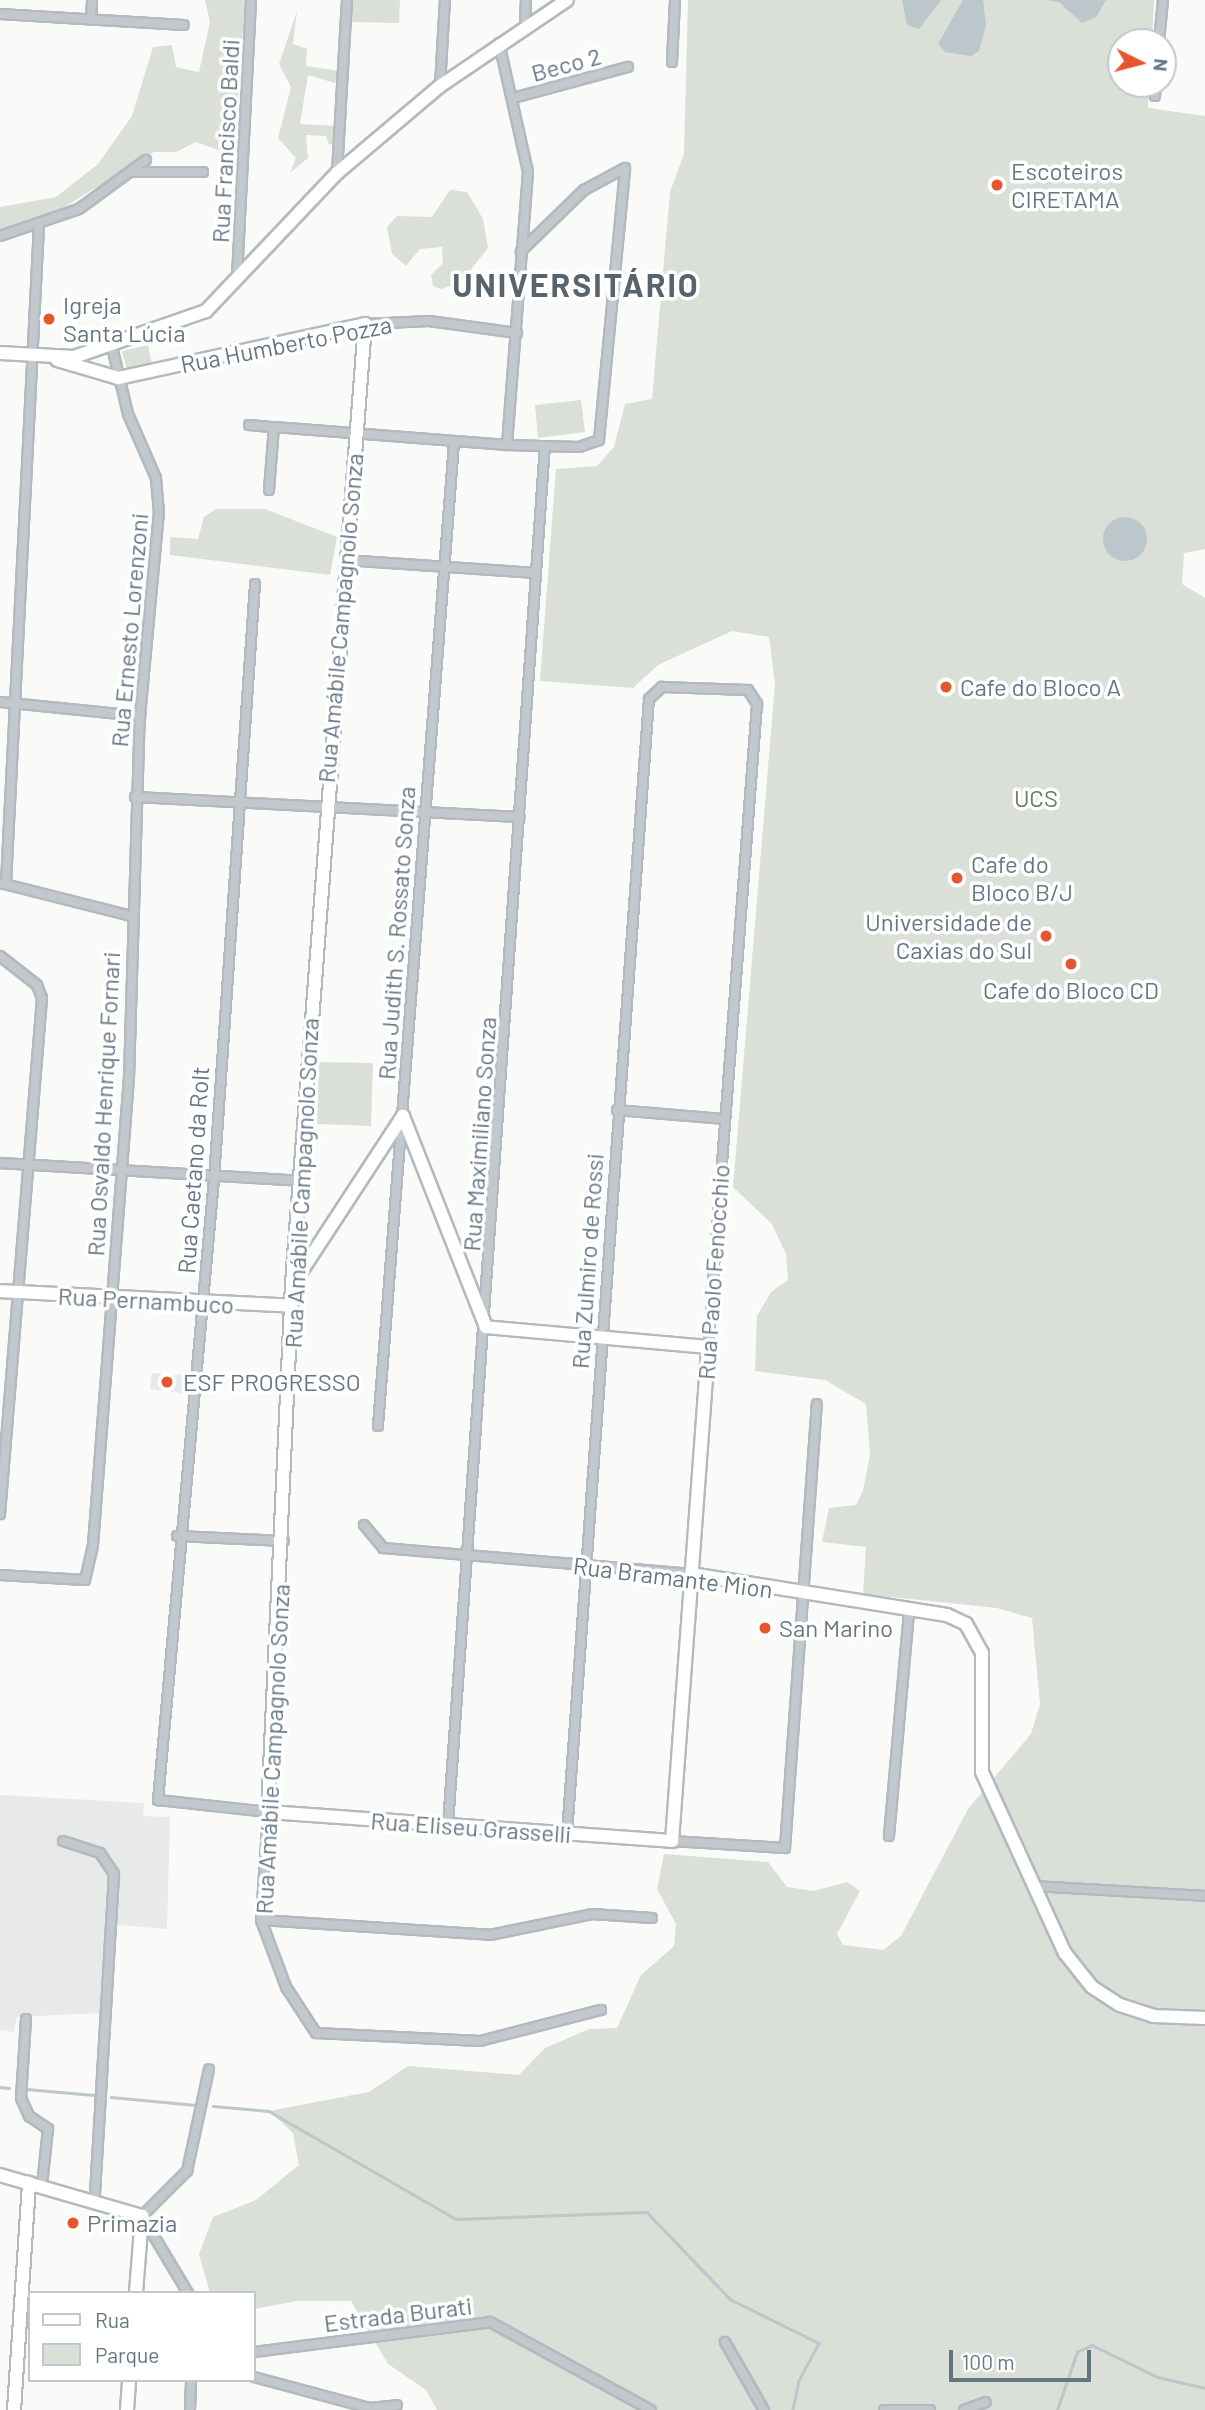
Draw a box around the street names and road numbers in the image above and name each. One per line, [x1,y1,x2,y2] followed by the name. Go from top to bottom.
[205,38,245,244] street label: Rua Francisco Baldi
[528,41,604,87] street label: Beco 2
[178,309,394,379] street label: Rua Humberto Pozza
[311,452,369,784] street label: Rua Amábile Campagnolo Sonza
[104,512,154,748] street label: Rua Ernesto Lorenzoni
[371,785,421,1081] street label: Rua Judith S. Rossato Sonza
[81,951,125,1257] street label: Rua Osvaldo Henrique Fornari
[456,1016,502,1252] street label: Rua Maximiliano Sonza
[278,1017,324,1349] street label: Rua Amábile Campagnolo Sonza
[171,1065,215,1275] street label: Rua Caetano da Rolt
[565,1152,609,1370] street label: Rua Zulmiro de Rossi
[691,1163,735,1381] street label: Rua Paolo Fenocchio
[57,1281,235,1319] street label: Rua Pernambuco
[572,1550,774,1604] street label: Rua Bramante Mion
[249,1583,295,1915] street label: Rua Amábile Campagnolo Sonza
[370,1806,572,1848] street label: Rua Eliseu Grasselli
[322,2291,474,2337] street label: Estrada Burati

